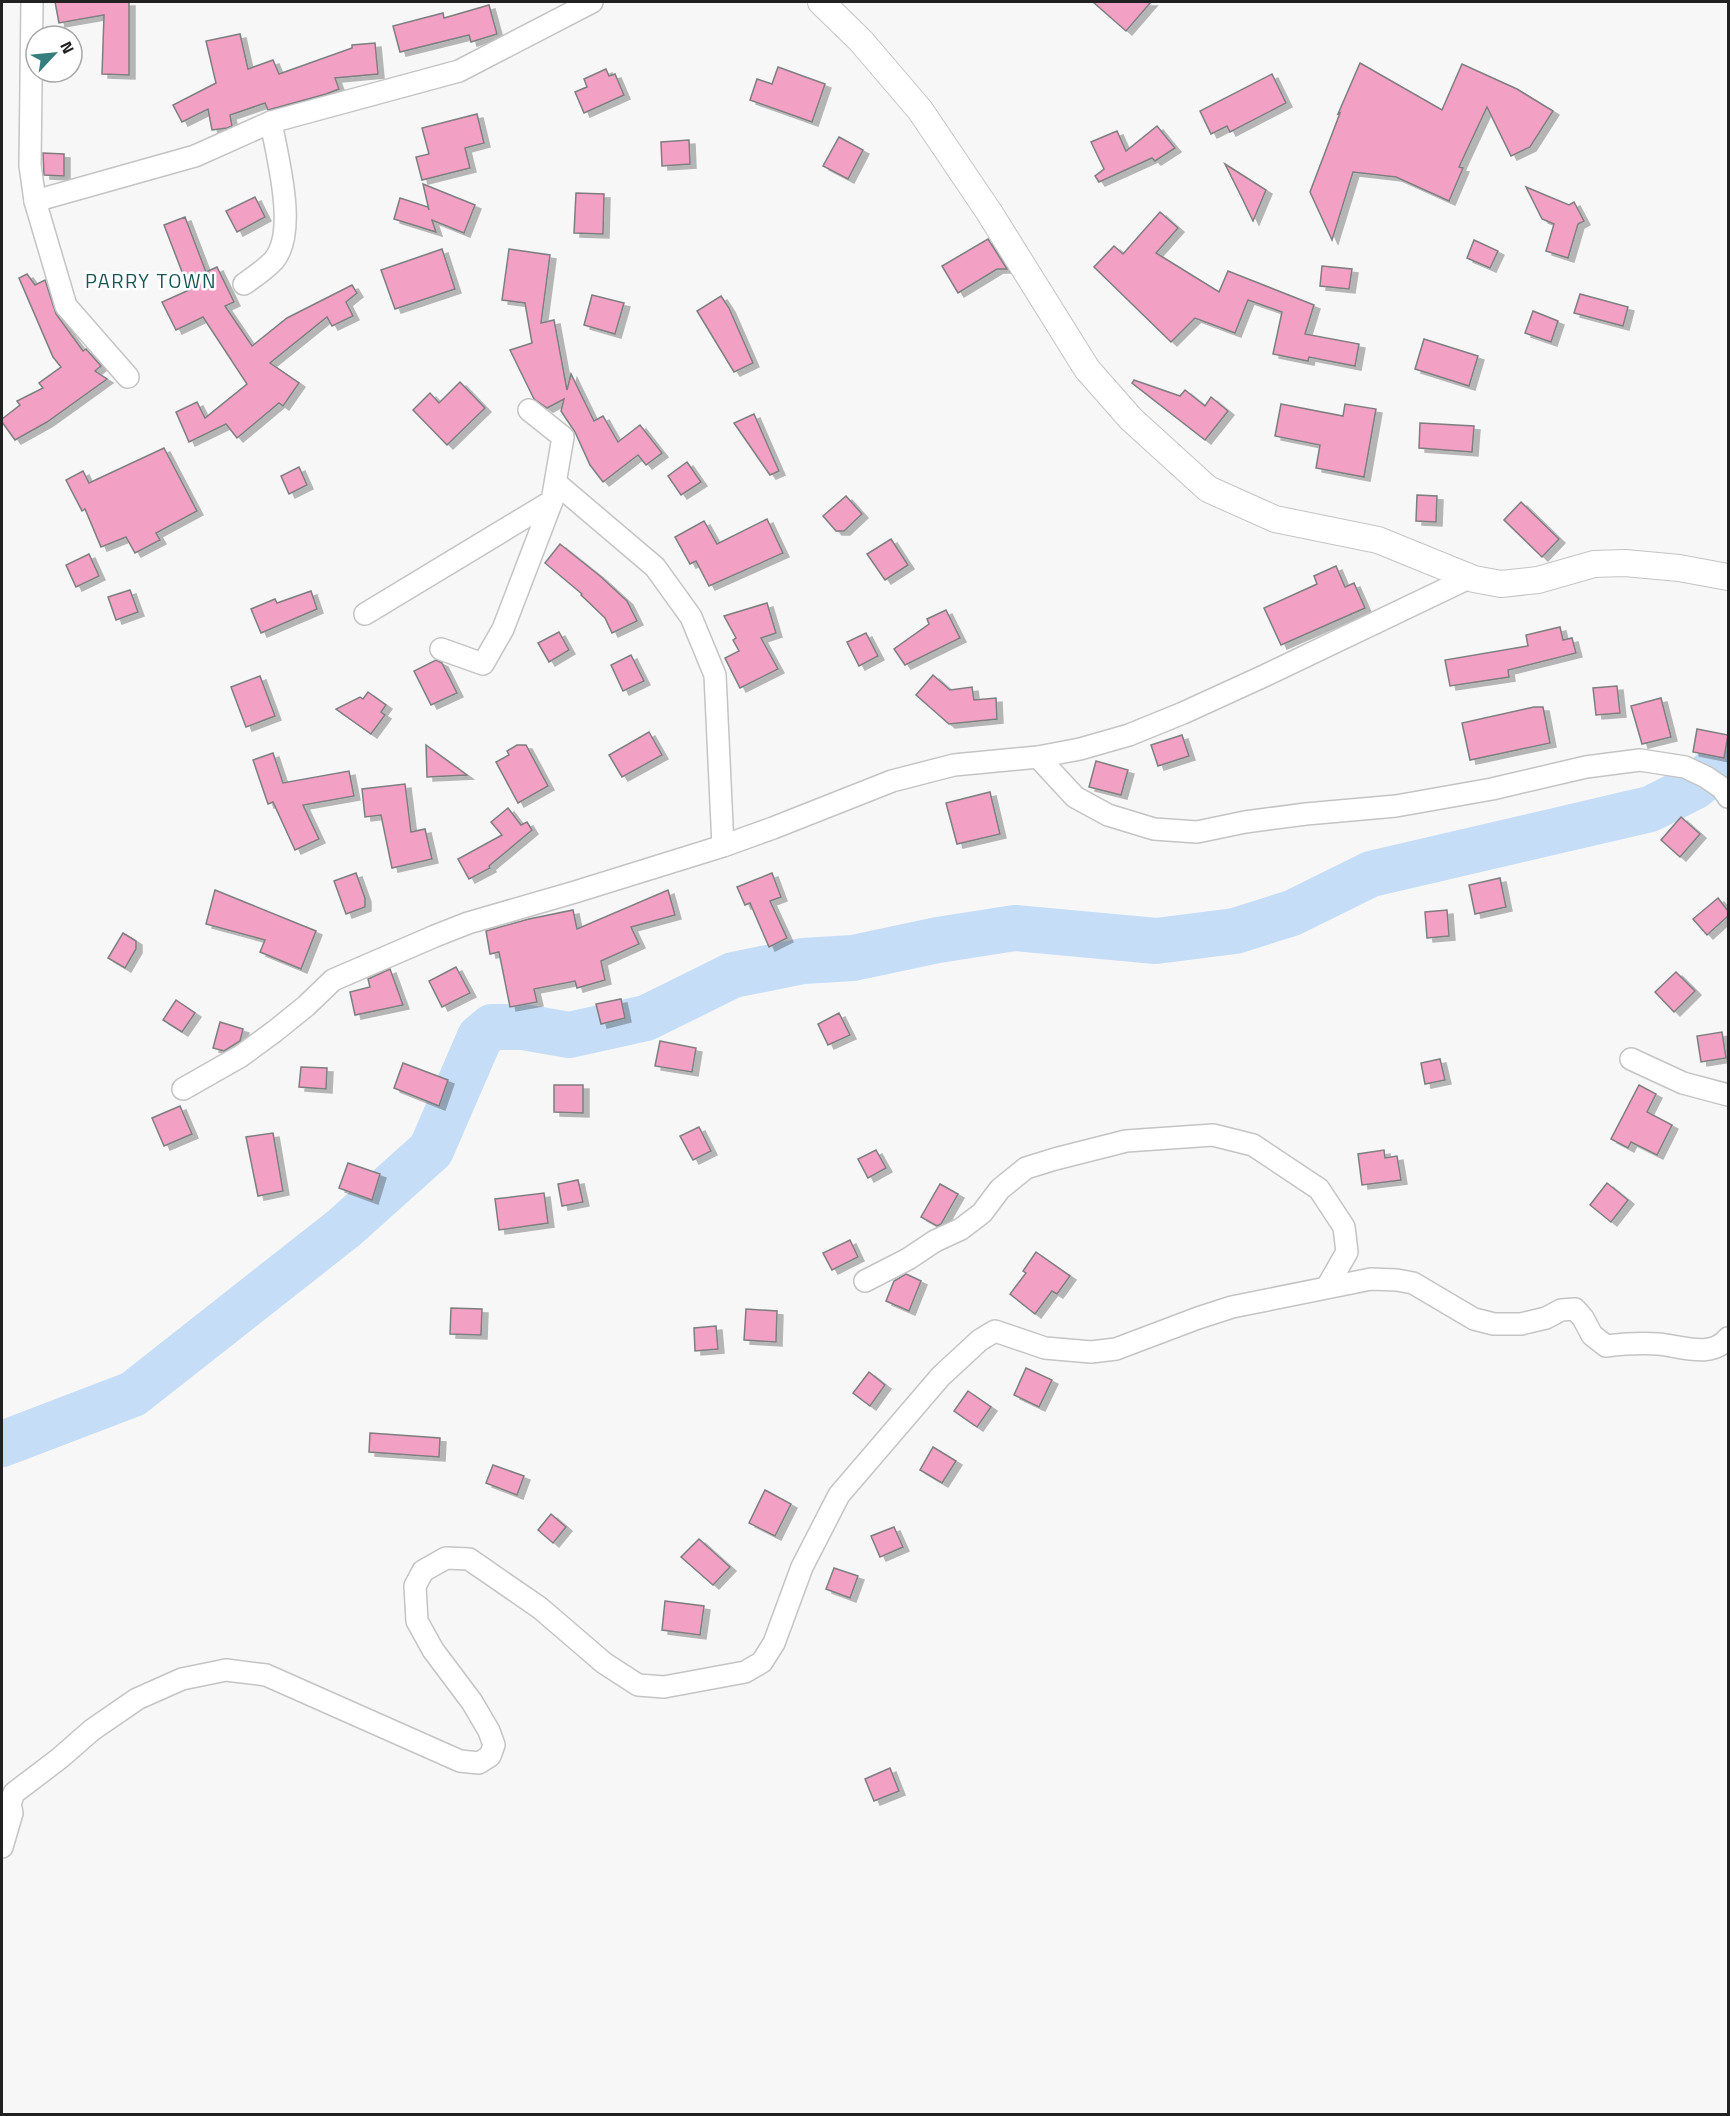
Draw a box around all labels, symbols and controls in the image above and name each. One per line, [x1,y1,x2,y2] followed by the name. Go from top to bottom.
[24,24,84,84] north arrow
[54,37,81,58] text: N
[85,265,217,296] district label: PARRY TOWN

